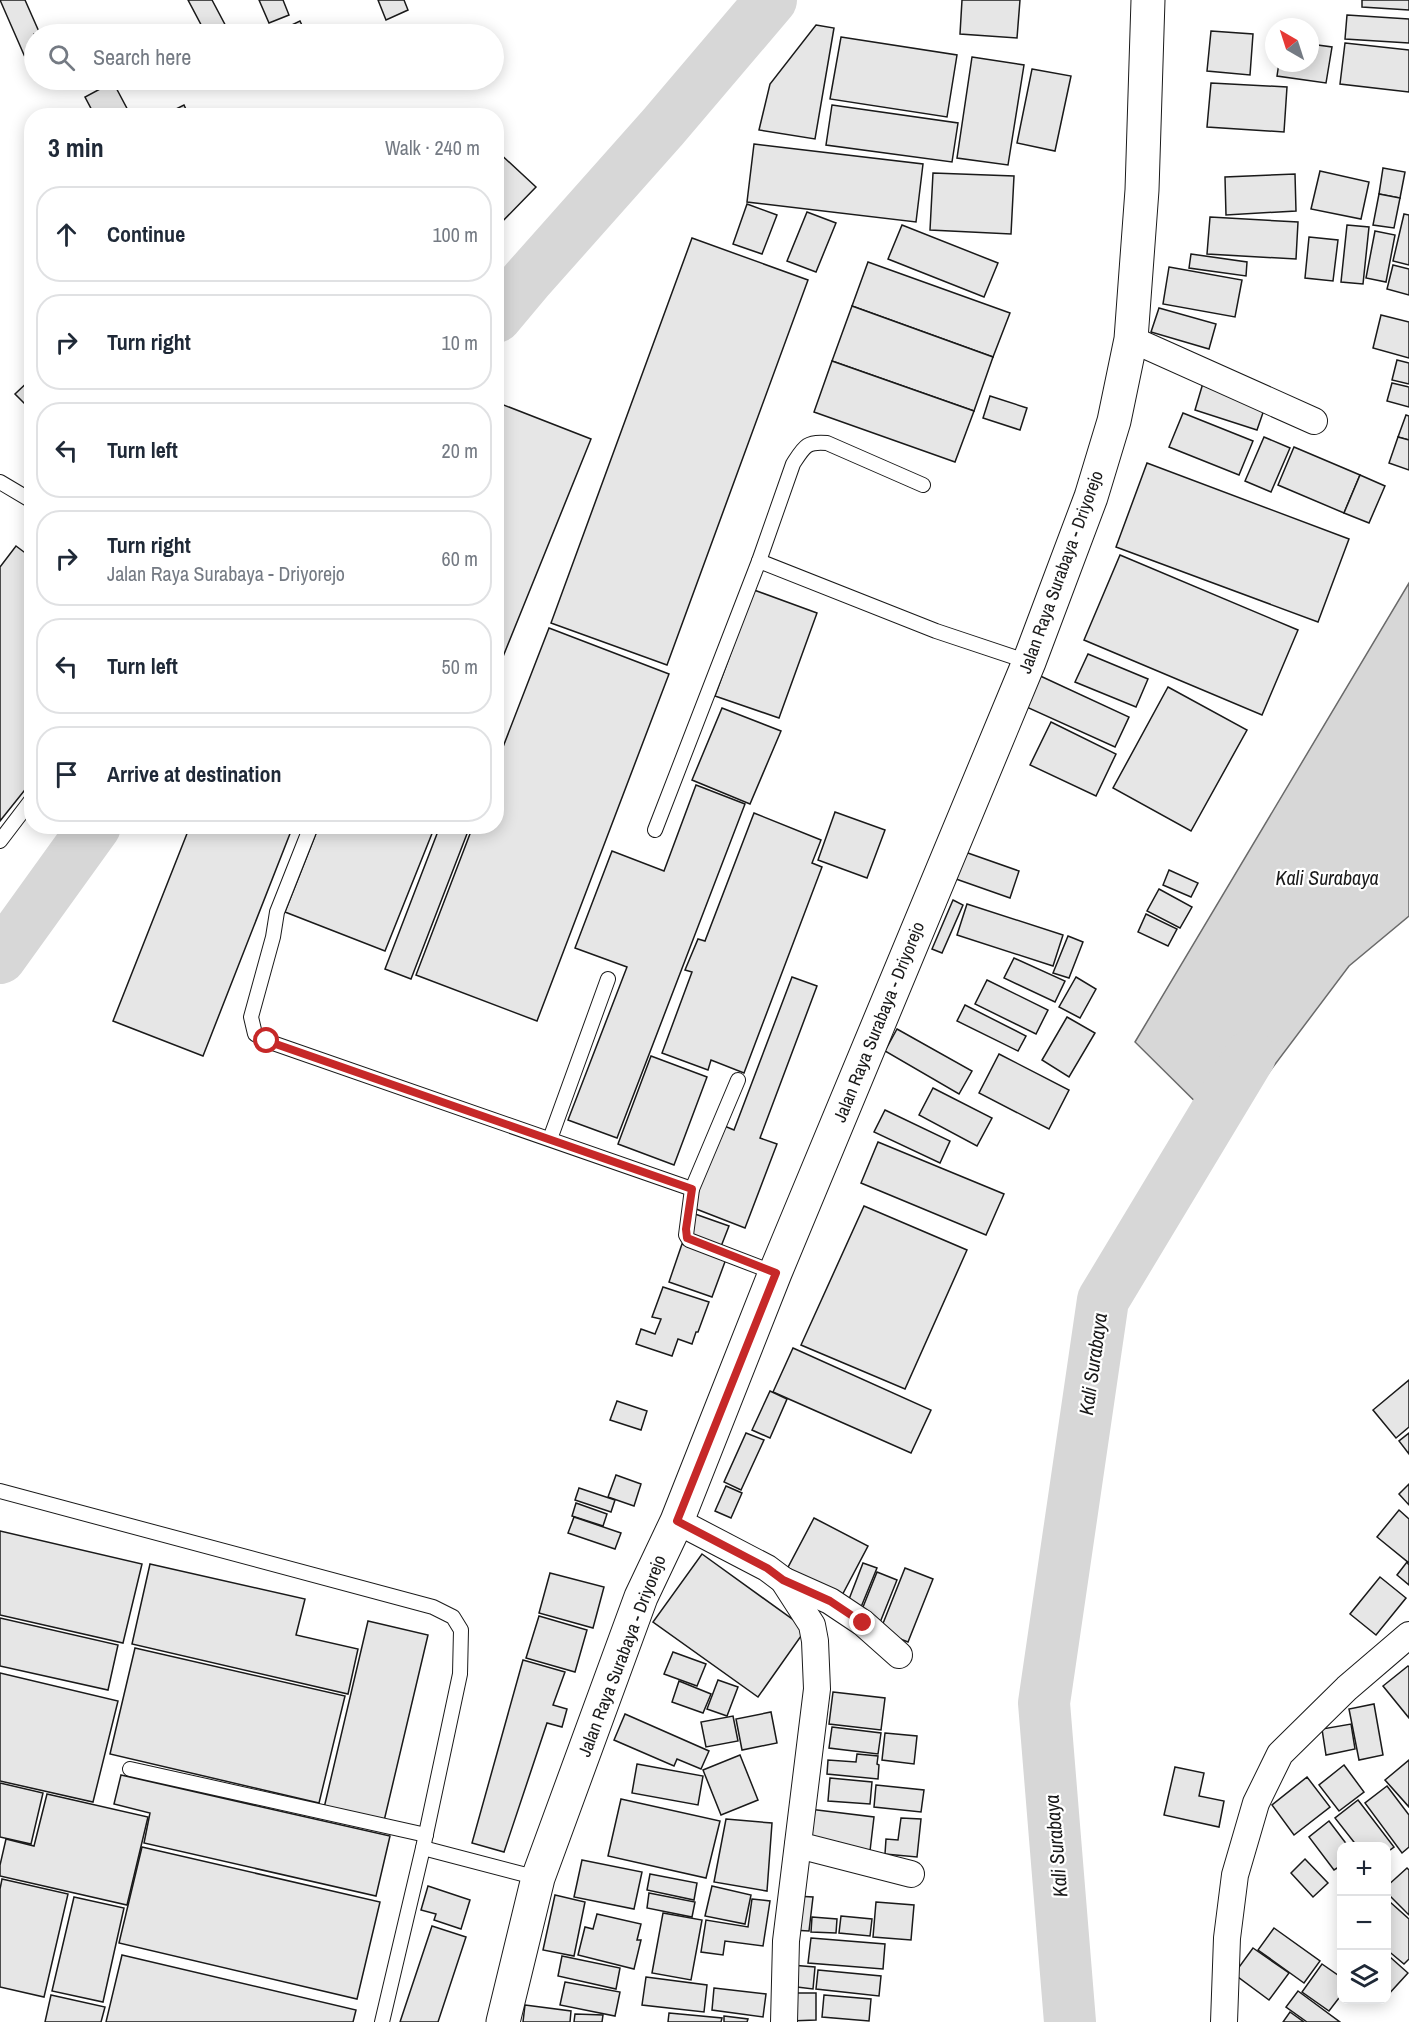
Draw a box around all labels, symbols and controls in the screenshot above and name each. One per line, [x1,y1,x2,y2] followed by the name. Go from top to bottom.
[1265,18,1319,72] north arrow
[24,24,504,90] search box
[45,41,78,74] icon: search
[93,42,191,72] text: Search here
[48,130,104,165] text: 3 min
[385,134,480,161] text: Walk · 240 m
[50,218,83,251] icon: ahead
[107,219,185,249] text: Continue
[432,221,478,248] text: 100 m
[50,326,83,359] icon: right
[107,327,191,357] text: Turn right
[442,329,478,356] text: 10 m
[50,434,83,467] icon: left
[107,435,178,465] text: Turn left
[442,437,478,464] text: 20 m
[1012,467,1109,677] street label: Jalan Raya Surabaya - Driyorejo
[107,530,191,560] text: Turn right
[50,542,83,575] icon: right
[442,545,478,572] text: 60 m
[107,560,345,587] text: Jalan Raya Surabaya - Driyorejo
[50,650,83,683] icon: left
[107,651,178,681] text: Turn left
[442,653,478,680] text: 50 m
[50,758,83,791] icon: arrive
[107,759,281,789] text: Arrive at destination
[1275,864,1379,891] water label: Kali Surabaya
[827,918,930,1126] street label: Jalan Raya Surabaya - Driyorejo
[253,1027,279,1053] route start
[1072,1311,1113,1417] water label: Kali Surabaya
[571,1551,672,1760] street label: Jalan Raya Surabaya - Driyorejo
[849,1609,875,1635] route end
[1038,1794,1073,1899] water label: Kali Surabaya
[1337,1842,1391,2004] map controls
[1337,1842,1391,1896] button: +
[1337,1896,1391,1950] button: −
[1337,1950,1391,2004] button: layers

